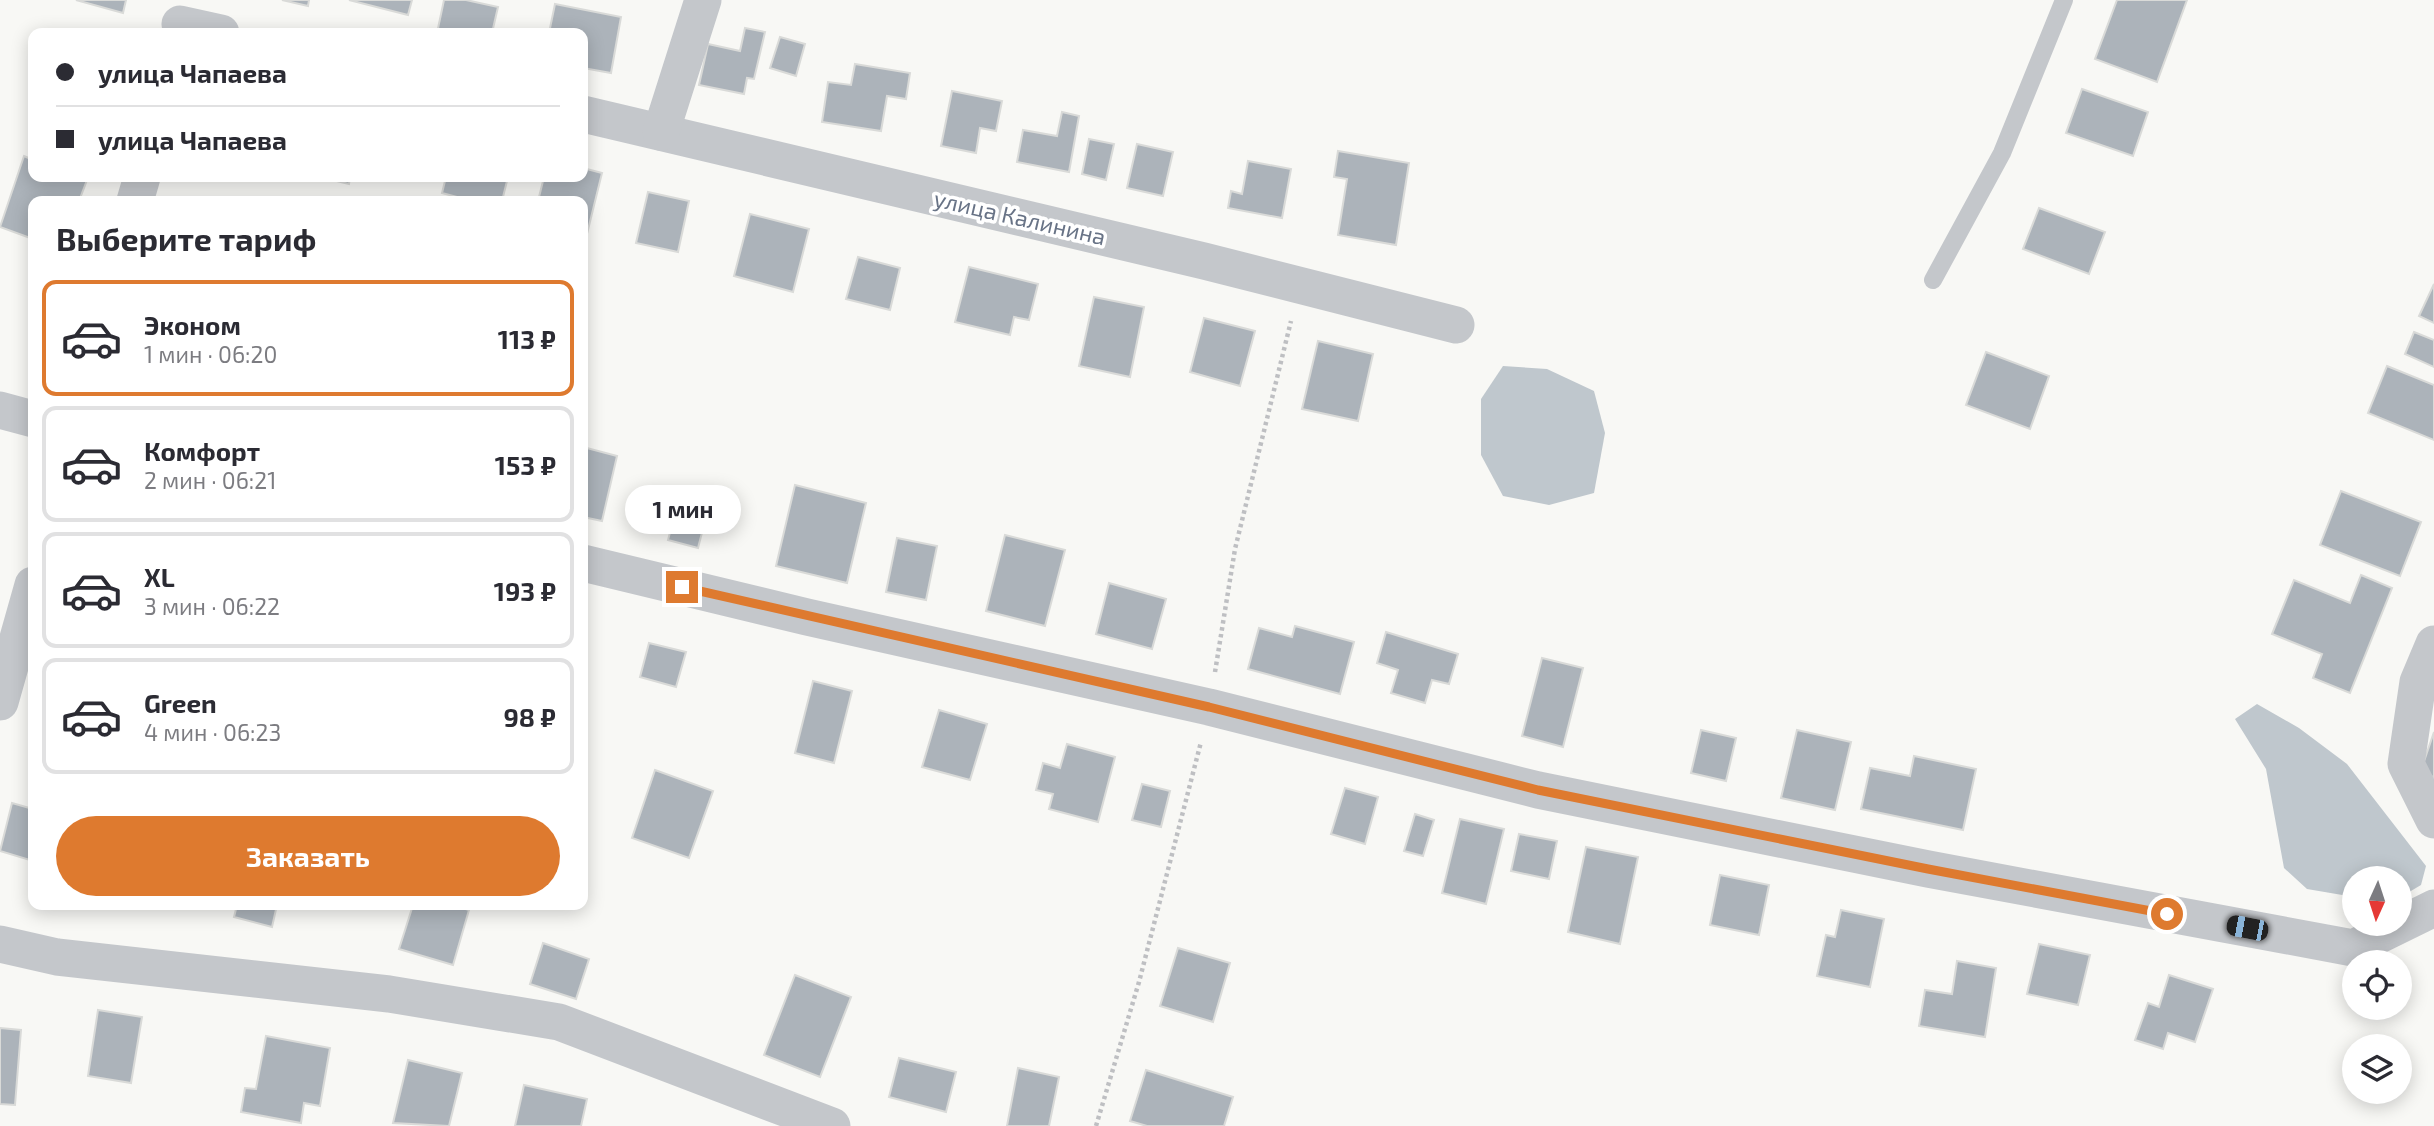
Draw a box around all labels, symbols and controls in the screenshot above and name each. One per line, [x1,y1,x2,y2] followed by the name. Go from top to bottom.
[98,57,287,88] text: улица Чапаева
[98,124,287,155] text: улица Чапаева
[931,184,1109,251] street label: улица Калинина
[56,219,316,257] text: Выберите тариф
[60,307,123,370] icon: car
[144,309,241,340] text: Эконом
[498,323,556,354] text: 113 ₽
[144,340,277,368] text: 1 мин · 06:20
[60,433,123,496] icon: car
[144,435,260,466] text: Комфорт
[495,449,556,480] text: 153 ₽
[144,466,276,494] text: 2 мин · 06:21
[624,486,740,534] callout: 1 мин
[653,495,713,523] text: 1 мин
[60,559,123,622] icon: car
[144,561,175,592] text: XL
[666,571,698,603] route end
[494,575,556,606] text: 193 ₽
[144,592,280,620] text: 3 мин · 06:22
[60,685,123,748] icon: car
[144,687,217,718] text: Green
[503,701,556,732] text: 98 ₽
[144,718,281,746] text: 4 мин · 06:23
[56,816,560,896] button: Заказать
[2342,866,2412,936] north arrow
[2342,866,2412,1104] map controls
[2151,898,2183,930] route start
[2225,914,2270,942] car
[2342,950,2412,1020] button: locate
[2342,1034,2412,1104] button: layers

